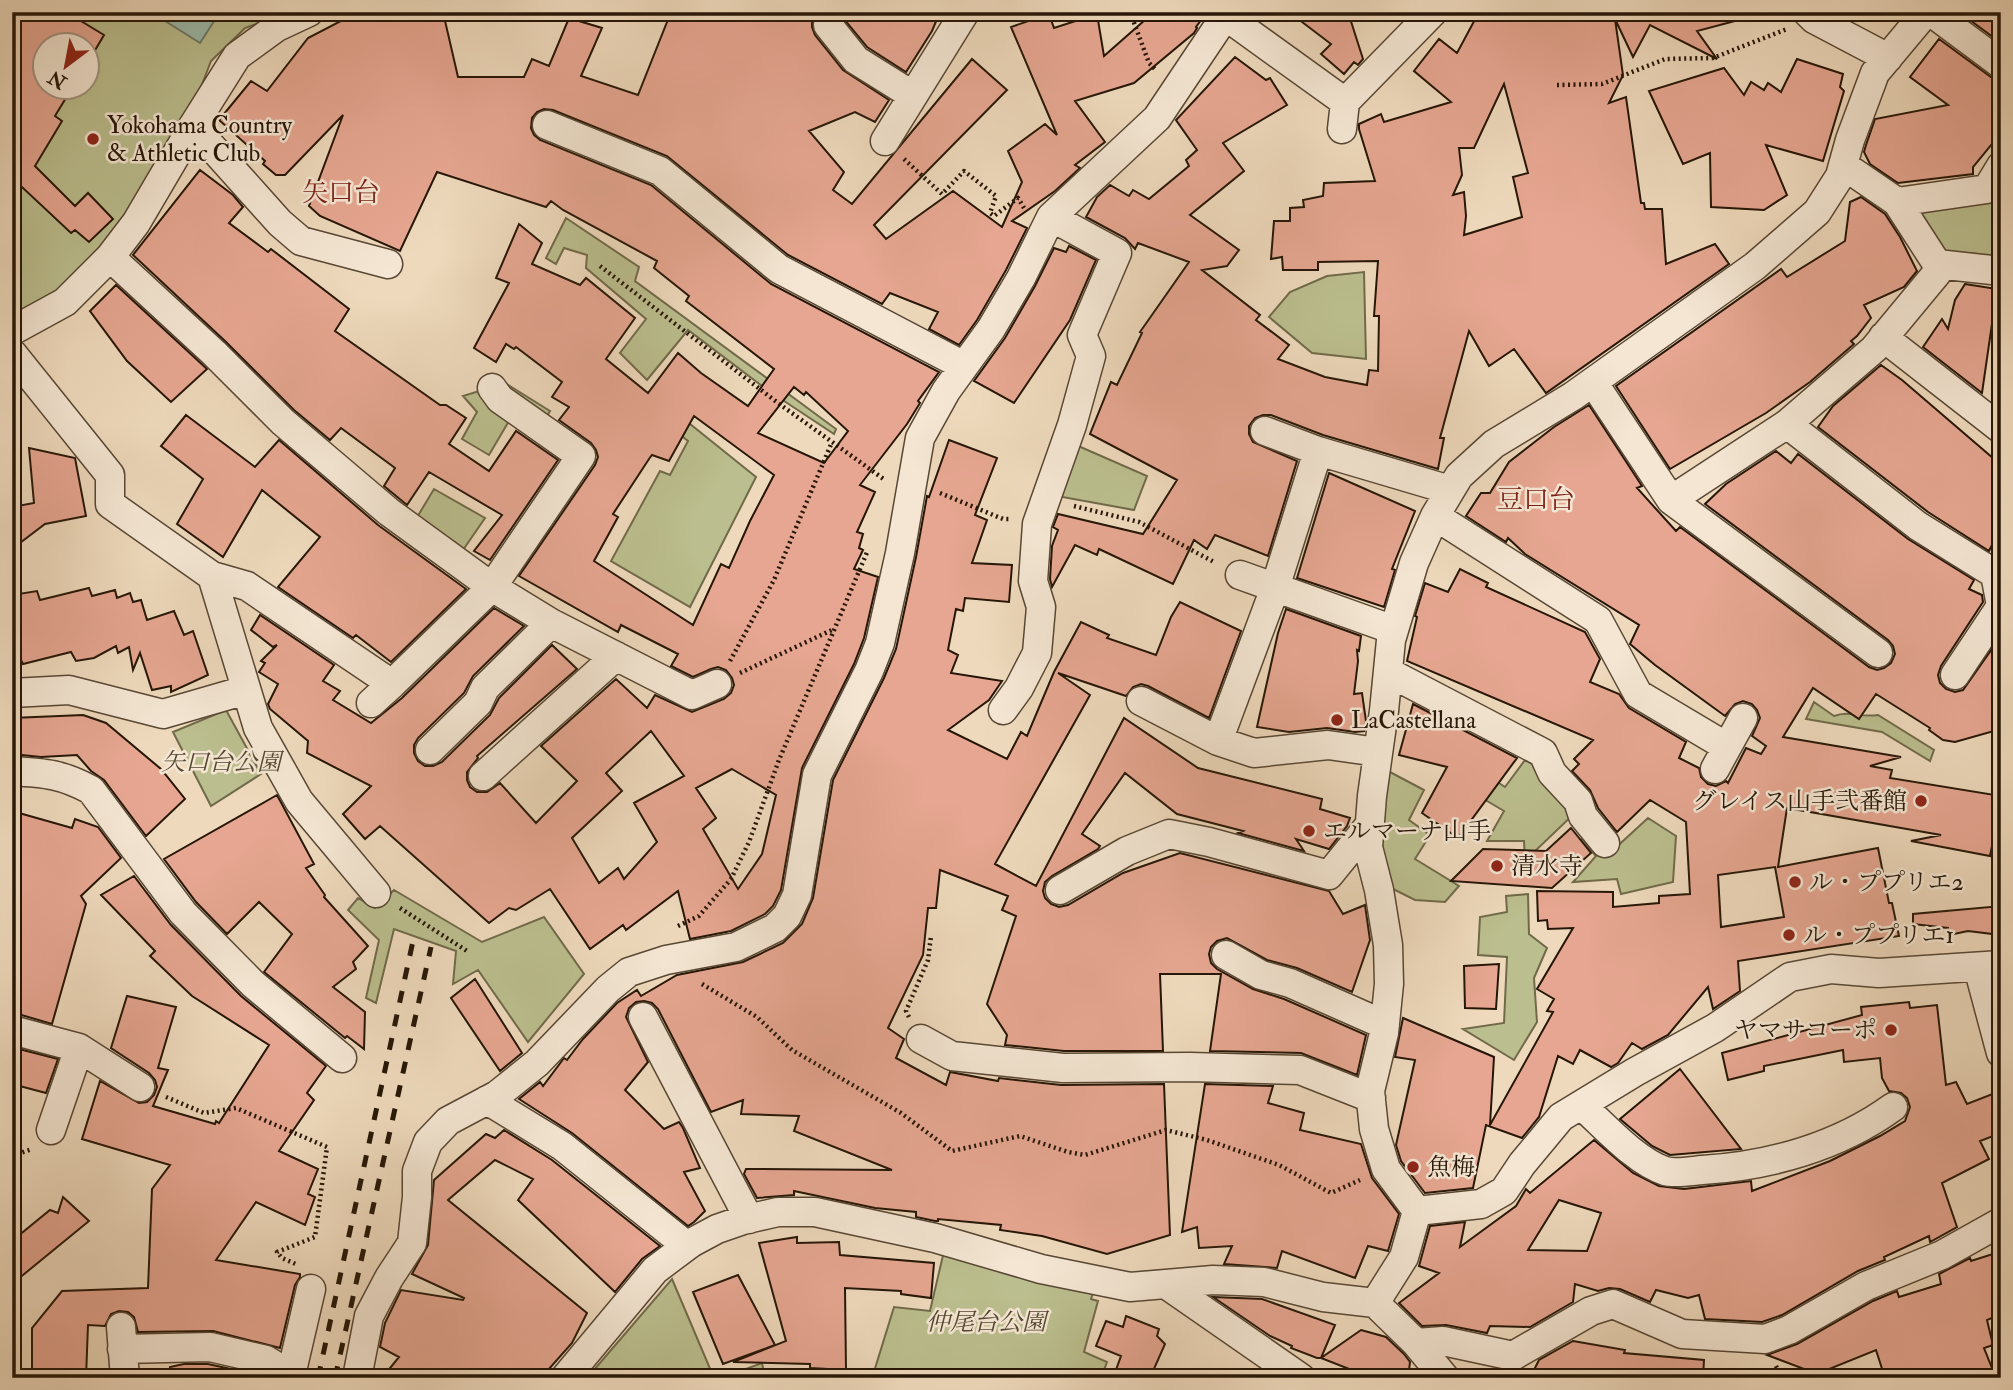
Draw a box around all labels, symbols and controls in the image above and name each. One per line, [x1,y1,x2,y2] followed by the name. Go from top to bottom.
[32,32,102,102] north arrow
[43,64,72,95] text: N
[107,110,293,169] place label: Yokohama Country & Athletic Club
[85,131,101,147] marker: Yokohama Country & Athletic Club
[302,177,380,209] district label: 矢口台
[1497,484,1575,516] district label: 豆口台
[1351,705,1477,736] place label: LaCastellana
[1329,712,1345,728] marker: LaCastellana
[161,747,285,778] park label: 矢口台公園
[1692,786,1907,817] place label: グレイス山手弐番館
[1913,793,1929,809] marker: グレイス山手弐番館
[1323,816,1491,847] place label: エルマーナ山手
[1301,823,1317,839] marker: エルマーナ山手
[1511,851,1583,882] place label: 清水寺
[1489,858,1505,874] marker: 清水寺
[1809,867,1964,898] place label: ル・ププリエ2
[1787,874,1803,890] marker: ル・ププリエ2
[1803,920,1954,951] place label: ル・ププリエ1
[1781,927,1797,943] marker: ル・ププリエ1
[1734,1015,1877,1046] place label: ヤマサコーポ
[1883,1022,1899,1038] marker: ヤマサコーポ
[1427,1152,1475,1183] place label: 魚梅
[1405,1159,1421,1175] marker: 魚梅
[926,1307,1050,1338] park label: 仲尾台公園

